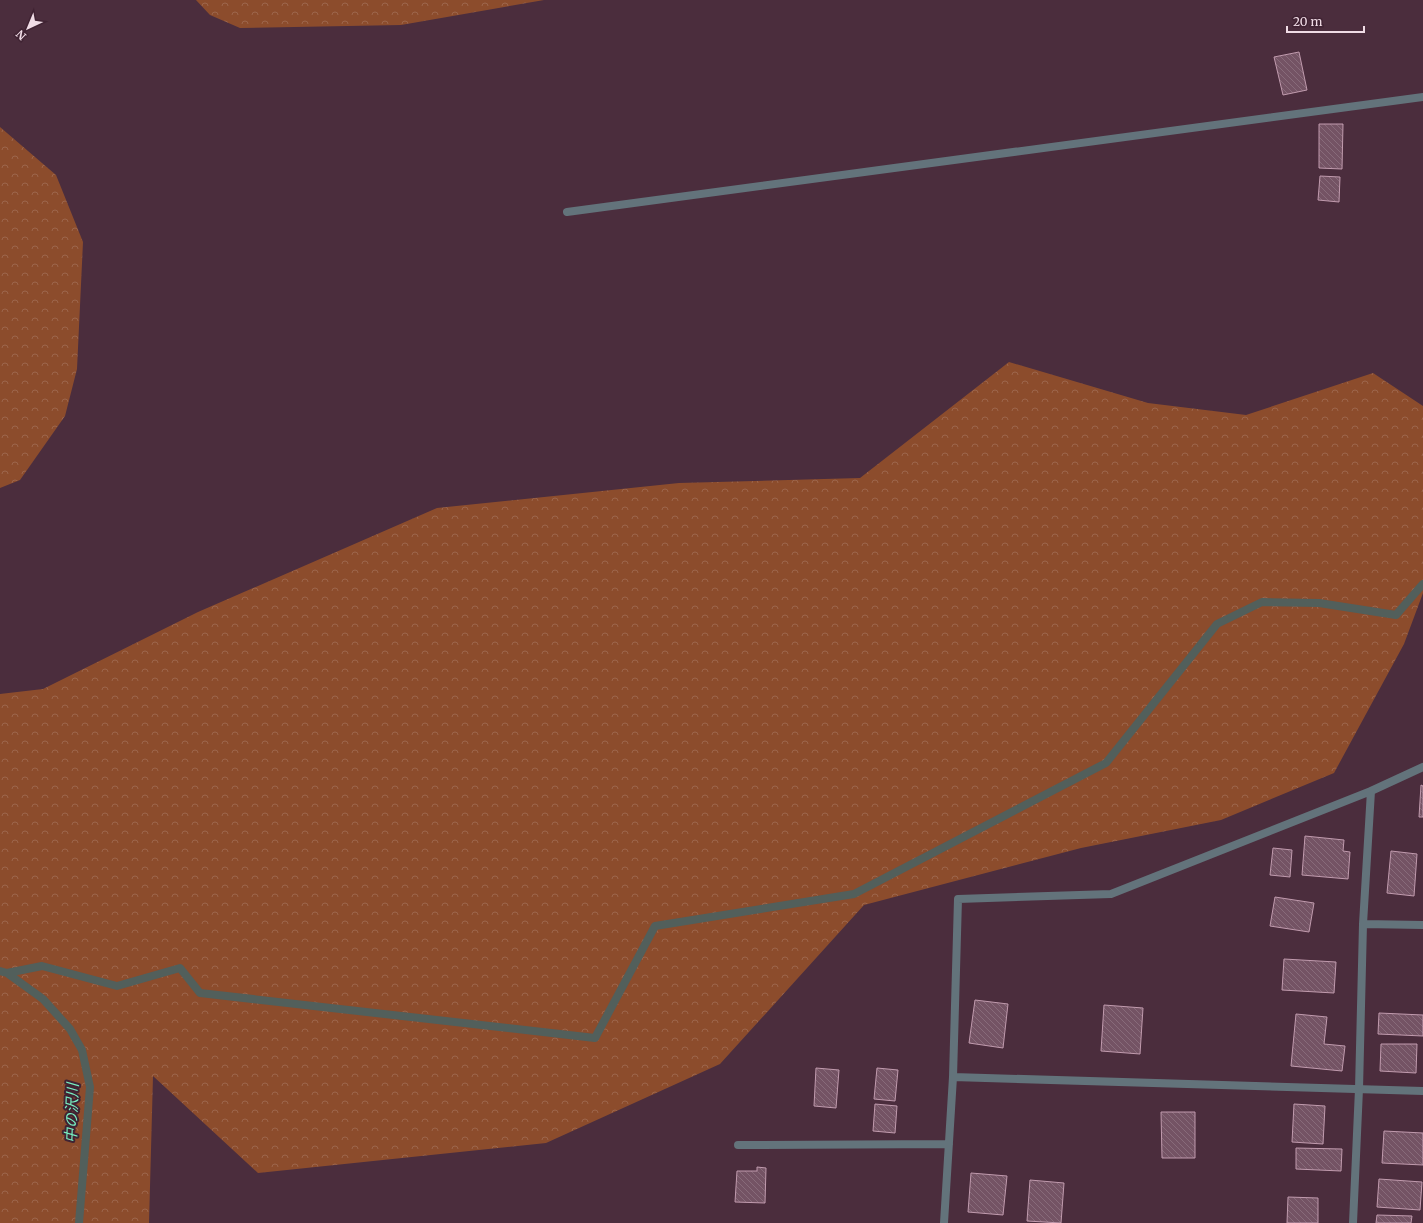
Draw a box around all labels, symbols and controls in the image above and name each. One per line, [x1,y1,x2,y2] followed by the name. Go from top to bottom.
[8,8,48,48] north arrow
[1287,8,1364,34] scale bar
[1293,14,1322,29] text: 20 m
[13,27,29,43] text: N
[61,1081,82,1143] water label: 中の沢川

